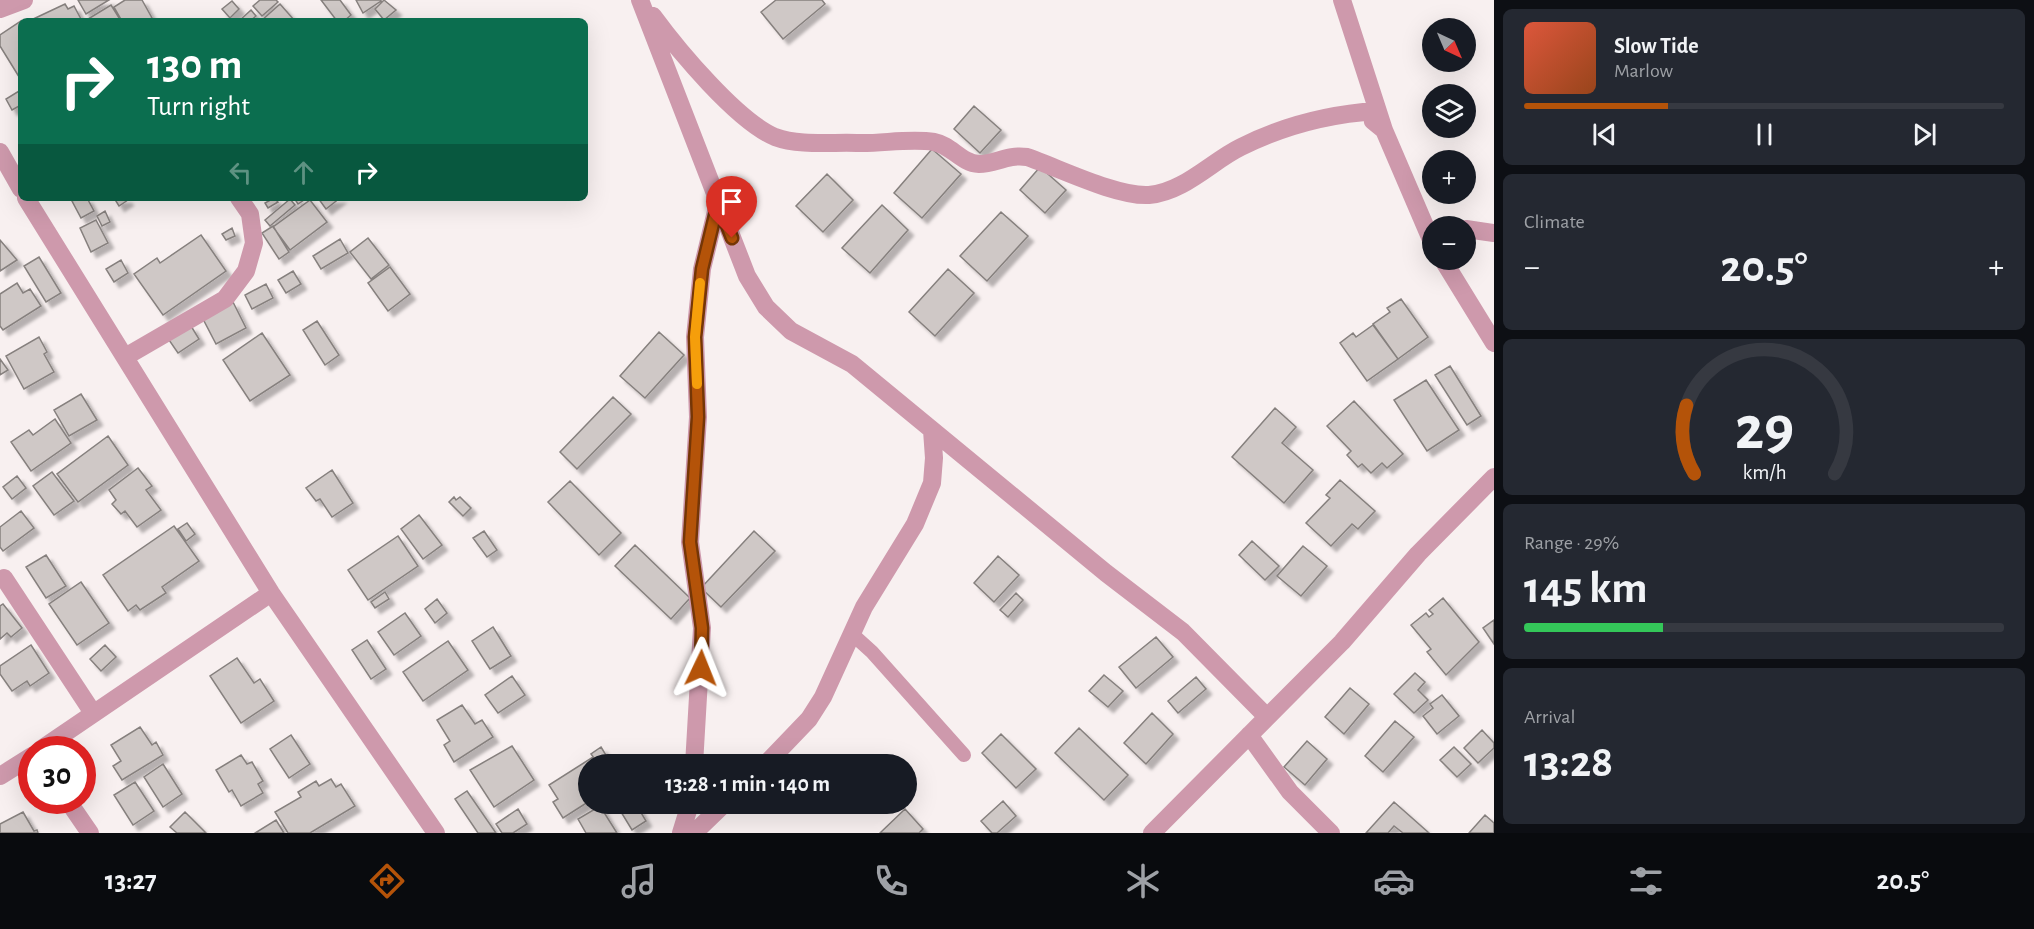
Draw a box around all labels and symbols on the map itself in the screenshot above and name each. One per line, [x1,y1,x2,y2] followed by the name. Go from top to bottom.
[1422,18,1476,72] north arrow
[706,176,757,238] pin
[669,636,733,700] position arrow
[18,736,96,814] speed limit sign: 30

